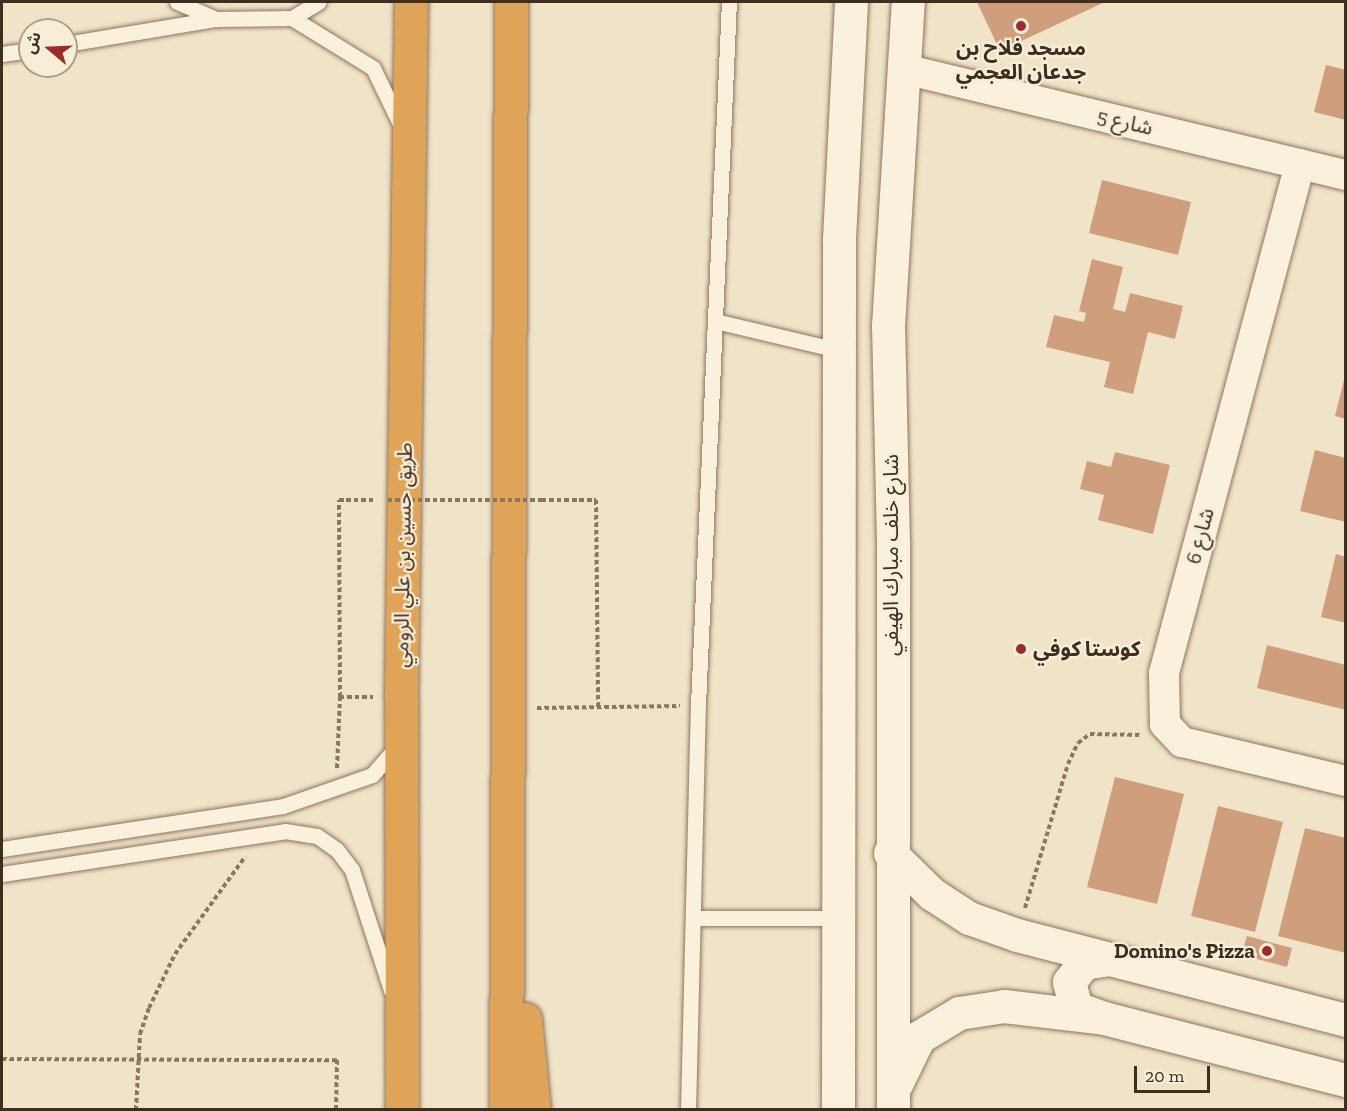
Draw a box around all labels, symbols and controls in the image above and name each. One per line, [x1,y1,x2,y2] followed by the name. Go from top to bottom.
[18,18,78,78] north arrow
[1014,19,1028,33] marker: مسجد فلاح بن جدعان العجمي
[20,29,45,56] text: ش
[956,35,1086,85] place label: مسجد فلاح بن جدعان العجمي
[1095,103,1155,141] street label: شارع 5
[388,442,418,668] street label: طريق حسين بن علي الرومي
[878,454,904,656] street label: شارع خلف مبارك الهيفي
[1180,505,1220,567] street label: شارع 6
[1033,636,1141,662] place label: كوستا كوفي
[1014,642,1028,656] marker: كوستا كوفي
[1114,938,1255,964] place label: Domino's Pizza
[1260,944,1274,958] marker: Domino's Pizza
[1137,1054,1214,1092] scale bar
[1145,1065,1184,1087] text: 20 m

